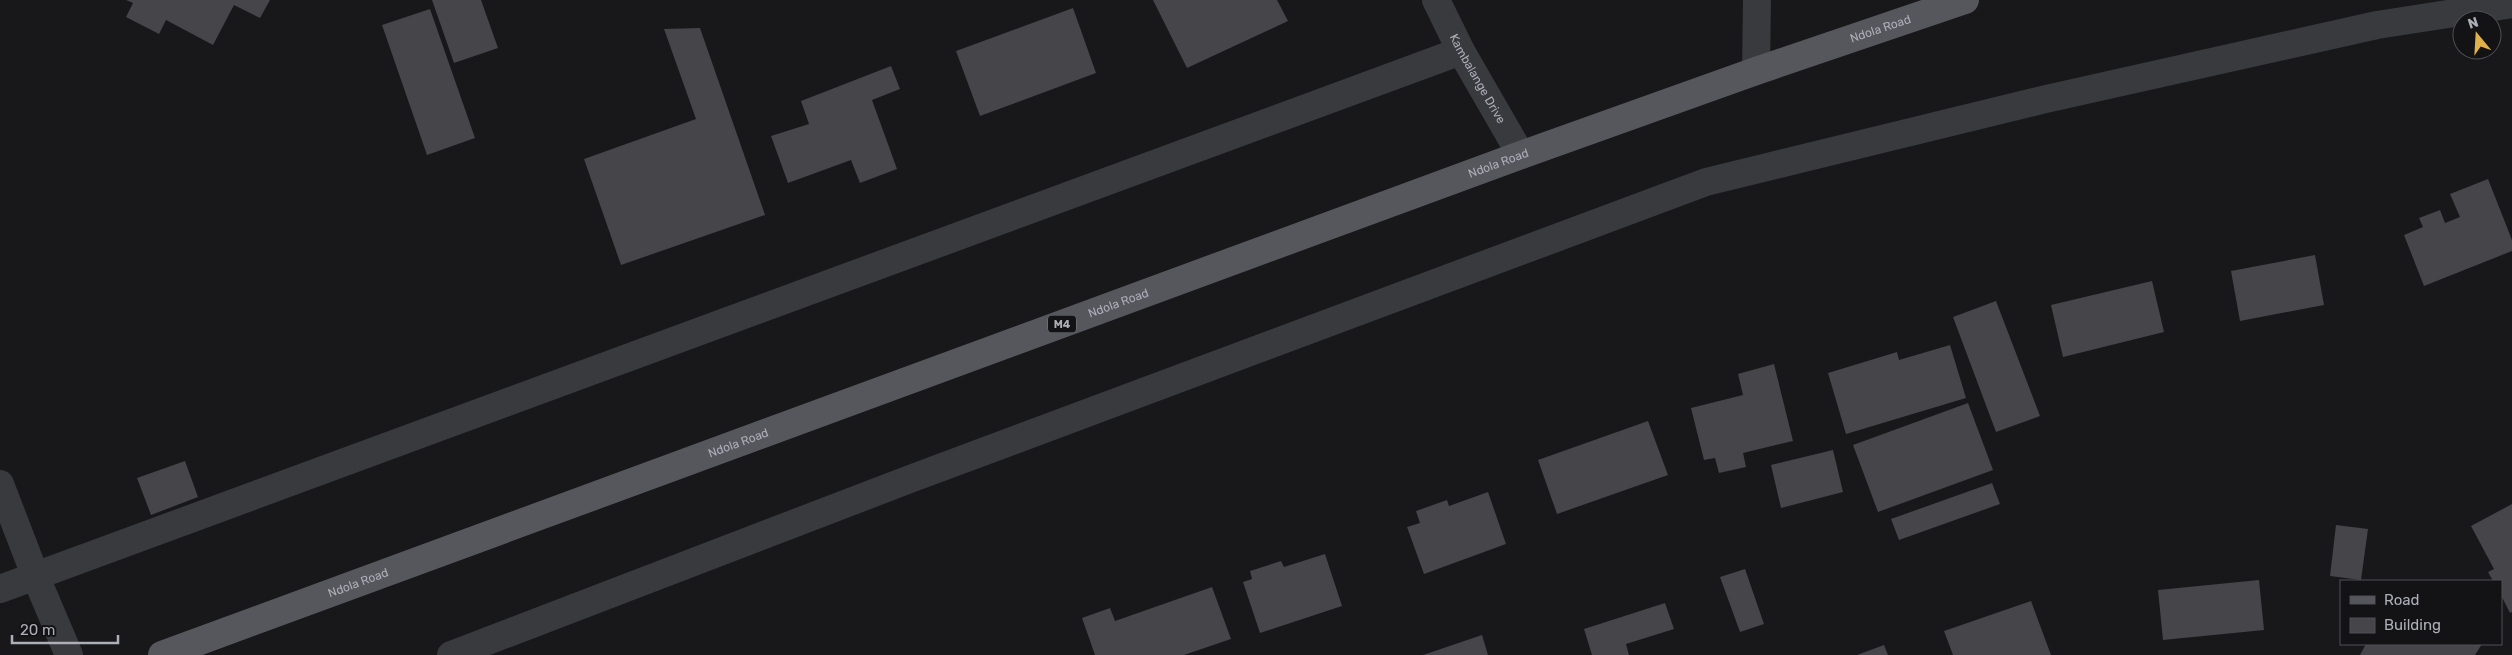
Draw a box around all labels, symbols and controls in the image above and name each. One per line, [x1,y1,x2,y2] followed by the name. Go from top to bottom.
[2452,10,2502,60] north arrow
[1848,12,1913,46] street label: Ndola Road
[2466,13,2481,33] text: N
[1447,32,1508,126] street label: Kambalange Drive
[1466,146,1531,181] street label: Ndola Road
[1086,286,1150,321] street label: Ndola Road
[1048,316,1076,332] road number: M4
[706,425,770,460] street label: Ndola Road
[326,565,390,600] street label: Ndola Road
[2340,580,2502,645] legend
[2384,591,2420,609] text: Road
[12,612,119,644] scale bar
[2384,616,2441,634] text: Building
[20,621,55,639] text: 20 m

